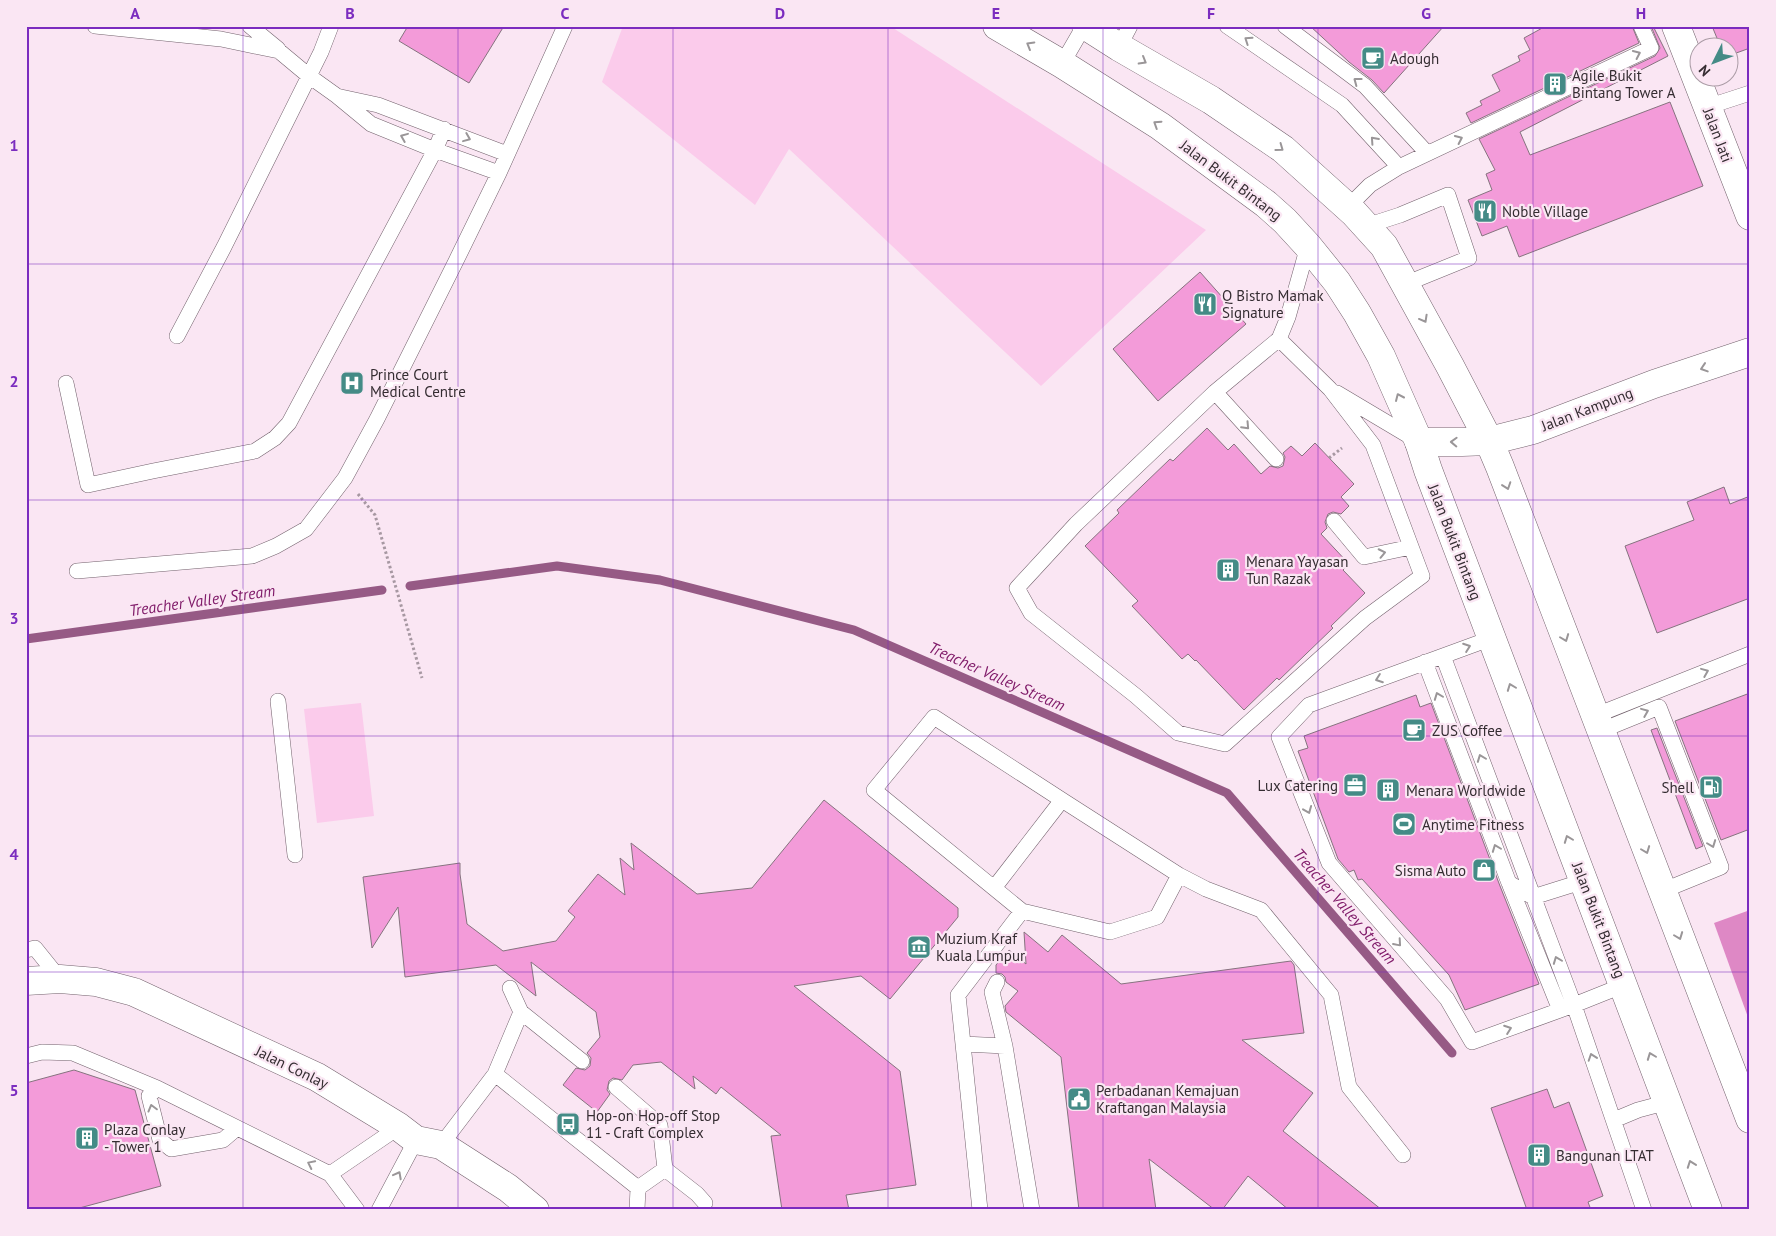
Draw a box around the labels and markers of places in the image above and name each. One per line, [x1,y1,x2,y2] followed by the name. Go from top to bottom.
[1360,45,1386,71] cafe icon: Adough
[1390,49,1439,68] place label: Adough
[1572,66,1676,102] place label: Agile Bukit Bintang Tower A
[1542,71,1568,97] building icon: Agile Bukit Bintang Tower A
[1472,198,1498,224] restaurant icon: Noble Village
[1502,202,1588,221] place label: Noble Village
[1222,286,1325,322] place label: Q Bistro Mamak Signature
[1192,291,1218,317] restaurant icon: Q Bistro Mamak Signature
[370,365,466,401] place label: Prince Court Medical Centre
[339,370,365,396] hospital icon: Prince Court Medical Centre
[1246,552,1348,588] place label: Menara Yayasan Tun Razak
[1215,557,1241,583] building icon: Menara Yayasan Tun Razak
[1401,717,1427,743] cafe icon: ZUS Coffee
[1432,721,1502,740] place label: ZUS Coffee
[1342,772,1368,798] office icon: Lux Catering
[1698,774,1724,800] fuel station icon: Shell
[1258,776,1338,795] place label: Lux Catering
[1375,777,1401,803] building icon: Menara Worldwide
[1661,778,1695,797] place label: Shell
[1406,781,1526,800] place label: Menara Worldwide
[1391,811,1417,837] sports icon: Anytime Fitness
[1422,815,1524,834] place label: Anytime Fitness
[1471,857,1497,883] shop icon: Sisma Auto
[1395,861,1466,880] place label: Sisma Auto
[936,929,1025,965] place label: Muzium Kraf Kuala Lumpur
[906,934,932,960] museum icon: Muzium Kraf Kuala Lumpur
[1096,1081,1239,1117] place label: Perbadanan Kemajuan Kraftangan Malaysia
[1066,1086,1092,1112] public building icon: Perbadanan Kemajuan Kraftangan Malaysia
[586,1106,720,1142] place label: Hop-on Hop-off Stop 11 - Craft Complex
[555,1111,581,1137] bus stop icon: Hop-on Hop-off Stop 11 - Craft Complex
[104,1120,185,1156] place label: Plaza Conlay - Tower 1
[74,1125,100,1151] building icon: Plaza Conlay - Tower 1
[1526,1142,1552,1168] building icon: Bangunan LTAT
[1556,1146,1654,1165] place label: Bangunan LTAT

